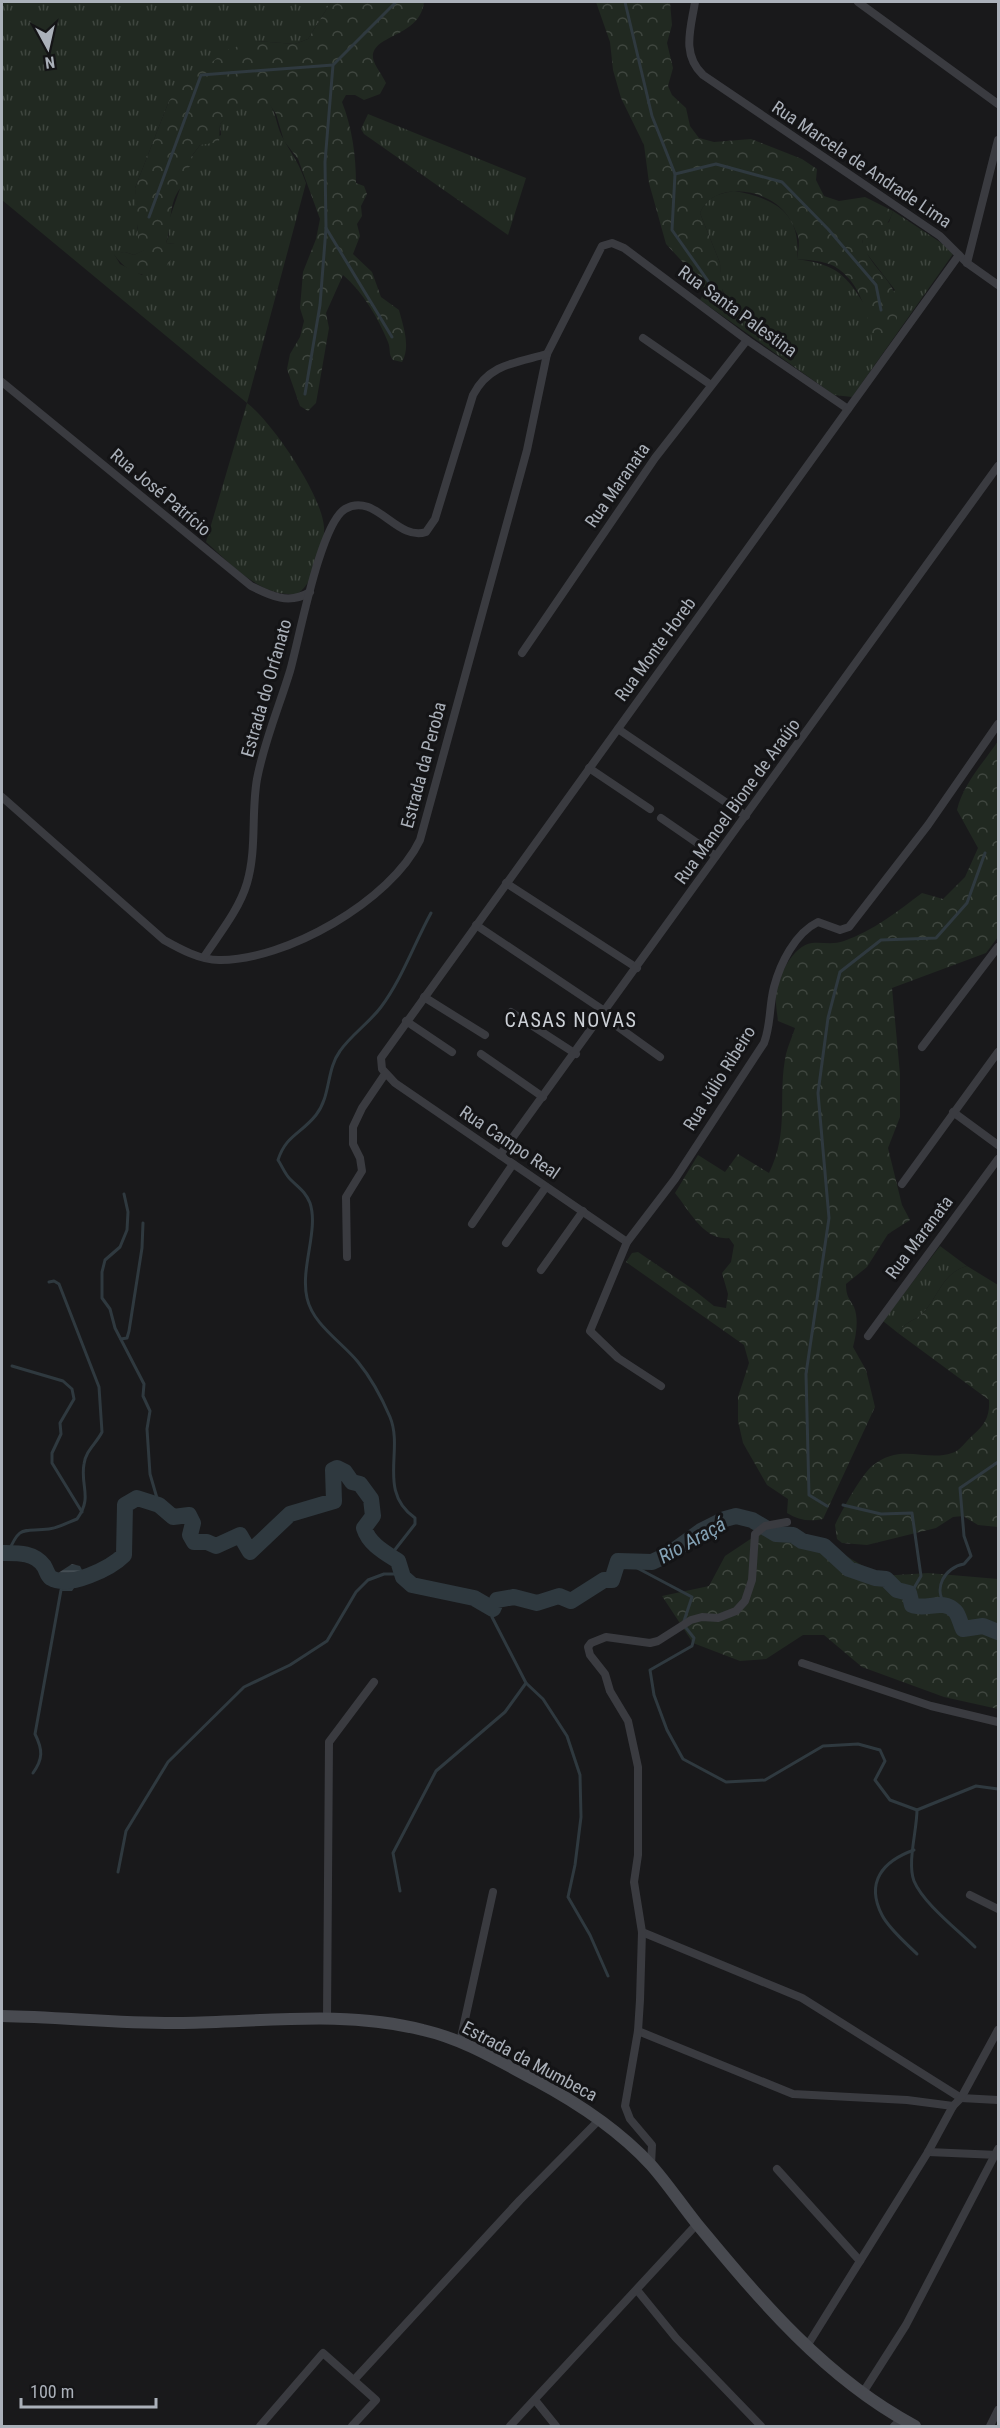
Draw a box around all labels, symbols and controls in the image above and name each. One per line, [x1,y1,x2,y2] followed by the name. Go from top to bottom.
[18,18,78,78] north arrow
[44,52,56,72] text: N
[768,96,956,232] street label: Rua Marcela de Andrade Lima
[674,261,802,361] street label: Rua Santa Palestina
[580,439,654,531] street label: Rua Maranata
[107,444,215,540] street label: Rua José Patrício
[610,593,700,705] street label: Rua Monte Horeb
[236,617,296,759] street label: Estrada do Orfanato
[396,700,450,830] street label: Estrada da Peroba
[670,714,804,888] street label: Rua Manoel Bione de Araújo
[505,1008,637,1032] district label: CASAS NOVAS
[678,1022,760,1134] street label: Rua Júlio Ribeiro
[456,1101,564,1183] street label: Rua Campo Real
[881,1191,957,1283] street label: Rua Maranata
[654,1511,730,1568] water label: Rio Araçá
[459,2017,601,2105] street label: Estrada da Mumbeca
[21,2371,156,2409] scale bar
[30,2381,74,2402] text: 100 m

